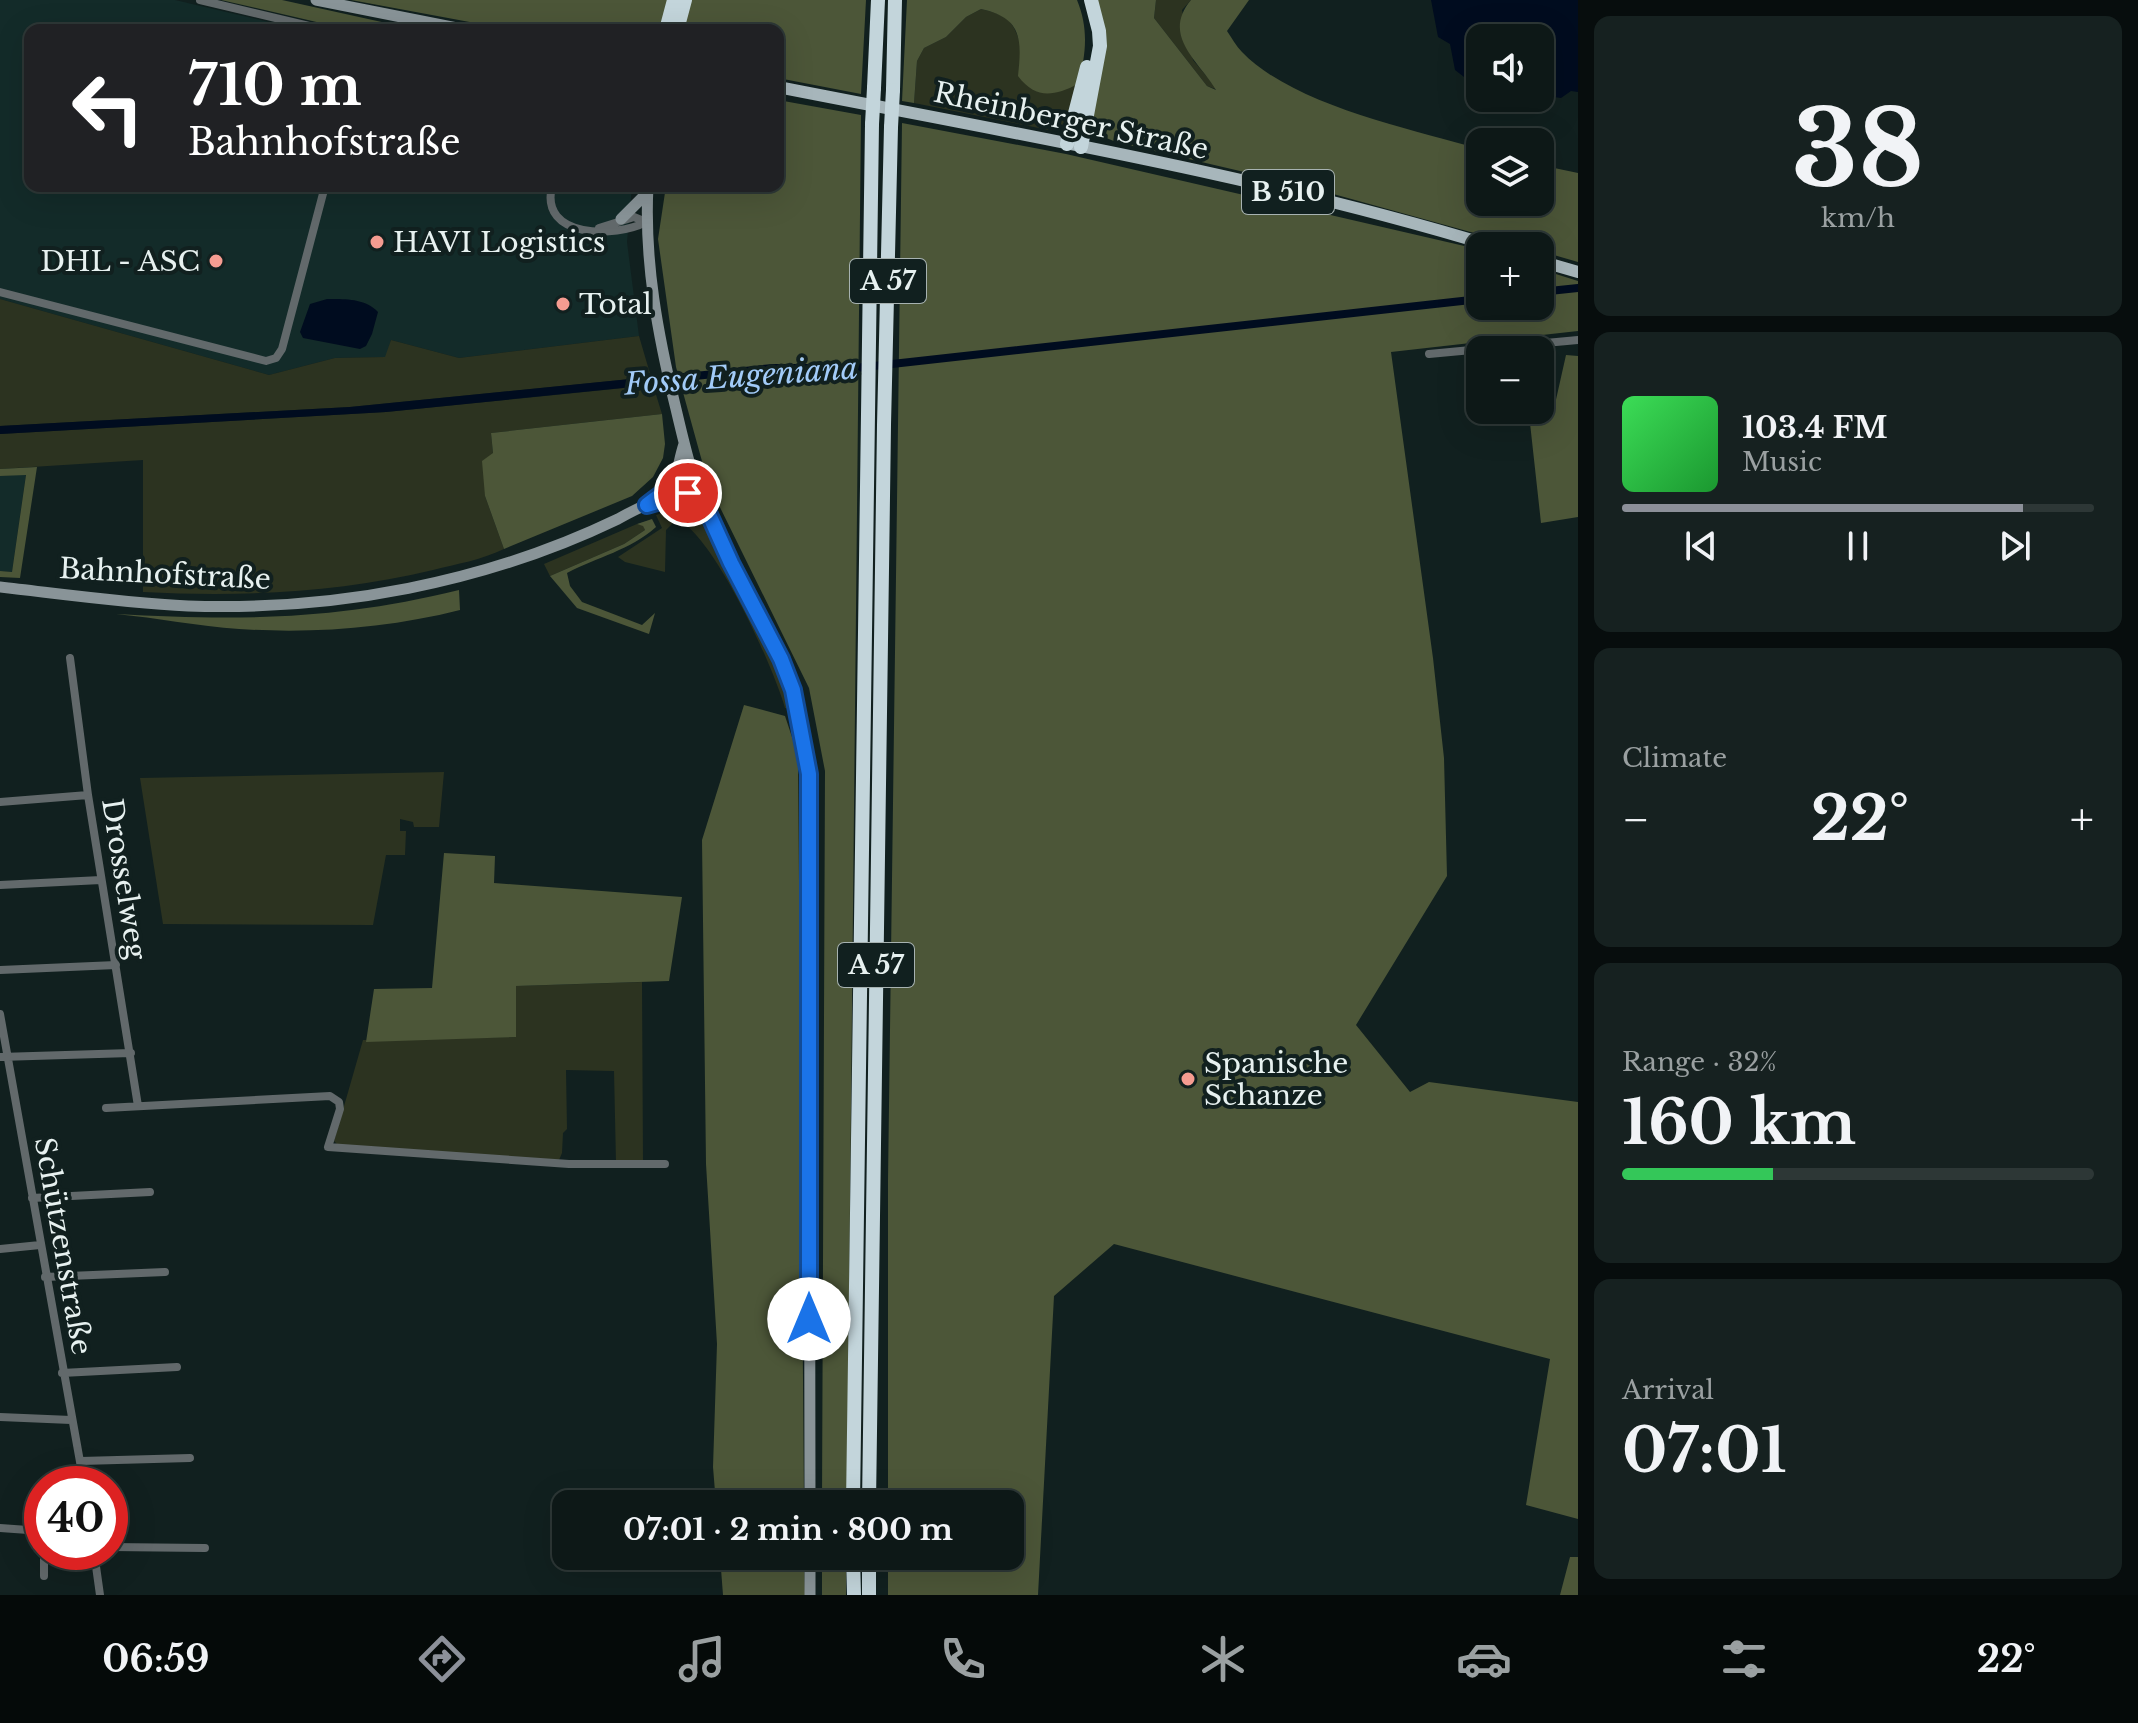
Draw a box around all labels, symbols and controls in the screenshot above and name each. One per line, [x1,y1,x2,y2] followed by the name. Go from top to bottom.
[1466,24,1554,424] map controls
[1466,24,1554,112] button: sound
[188,51,362,120] text: 710 m
[56,56,160,160] icon: left
[931,75,1211,167] street label: Rheinberger Straße
[1792,85,1924,214] text: 38
[188,120,461,165] text: Bahnhofstraße
[1466,128,1554,216] button: layers
[1242,170,1334,214] road number: B 510
[1821,202,1895,234] text: km/h
[393,225,606,260] place label: HAVI Logistics
[1466,232,1554,320] button: +
[368,233,386,251] marker: HAVI Logistics
[40,244,200,279] place label: DHL - ASC
[207,252,225,270] marker: DHL - ASC
[850,259,926,303] road number: A 57
[579,287,652,322] place label: Total
[554,295,572,313] marker: Total
[1466,336,1554,424] button: −
[622,349,859,403] water label: Fossa Eugeniana
[1742,409,1888,446] text: 103.4 FM
[1742,446,1822,478] text: Music
[654,459,722,527] pin
[666,471,710,515] icon: arrive
[1679,524,1723,568] icon: previous
[1836,524,1880,568] icon: pause
[1993,524,2037,568] icon: next
[58,551,272,597] street label: Bahnhofstraße
[1622,742,1727,774] text: Climate
[1811,782,1909,856] text: 22°
[1622,792,1650,847] text: −
[2070,792,2094,847] text: +
[94,796,154,963] street label: Drosselweg
[838,943,914,987] road number: A 57
[1204,1046,1348,1113] place label: Spanische Schanze
[1622,1046,1777,1078] text: Range · 32%
[1179,1070,1197,1088] marker: Spanische Schanze
[1622,1086,1856,1160] text: 160 km
[27,1135,99,1357] street label: Schützenstraße
[767,1277,851,1361] position arrow
[1622,1374,1714,1406] text: Arrival
[1622,1414,1787,1488] text: 07:01
[24,1466,128,1570] speed limit sign: 40
[623,1511,953,1548] text: 07:01 · 2 min · 800 m
[414,1631,470,1687] icon: directions
[674,1631,730,1687] icon: music
[935,1631,991,1687] icon: phone
[1195,1631,1251,1687] icon: climate
[1456,1631,1512,1687] icon: car
[1716,1631,1772,1687] icon: filters
[102,1637,210,1682] text: 06:59
[1977,1637,2036,1682] text: 22°

